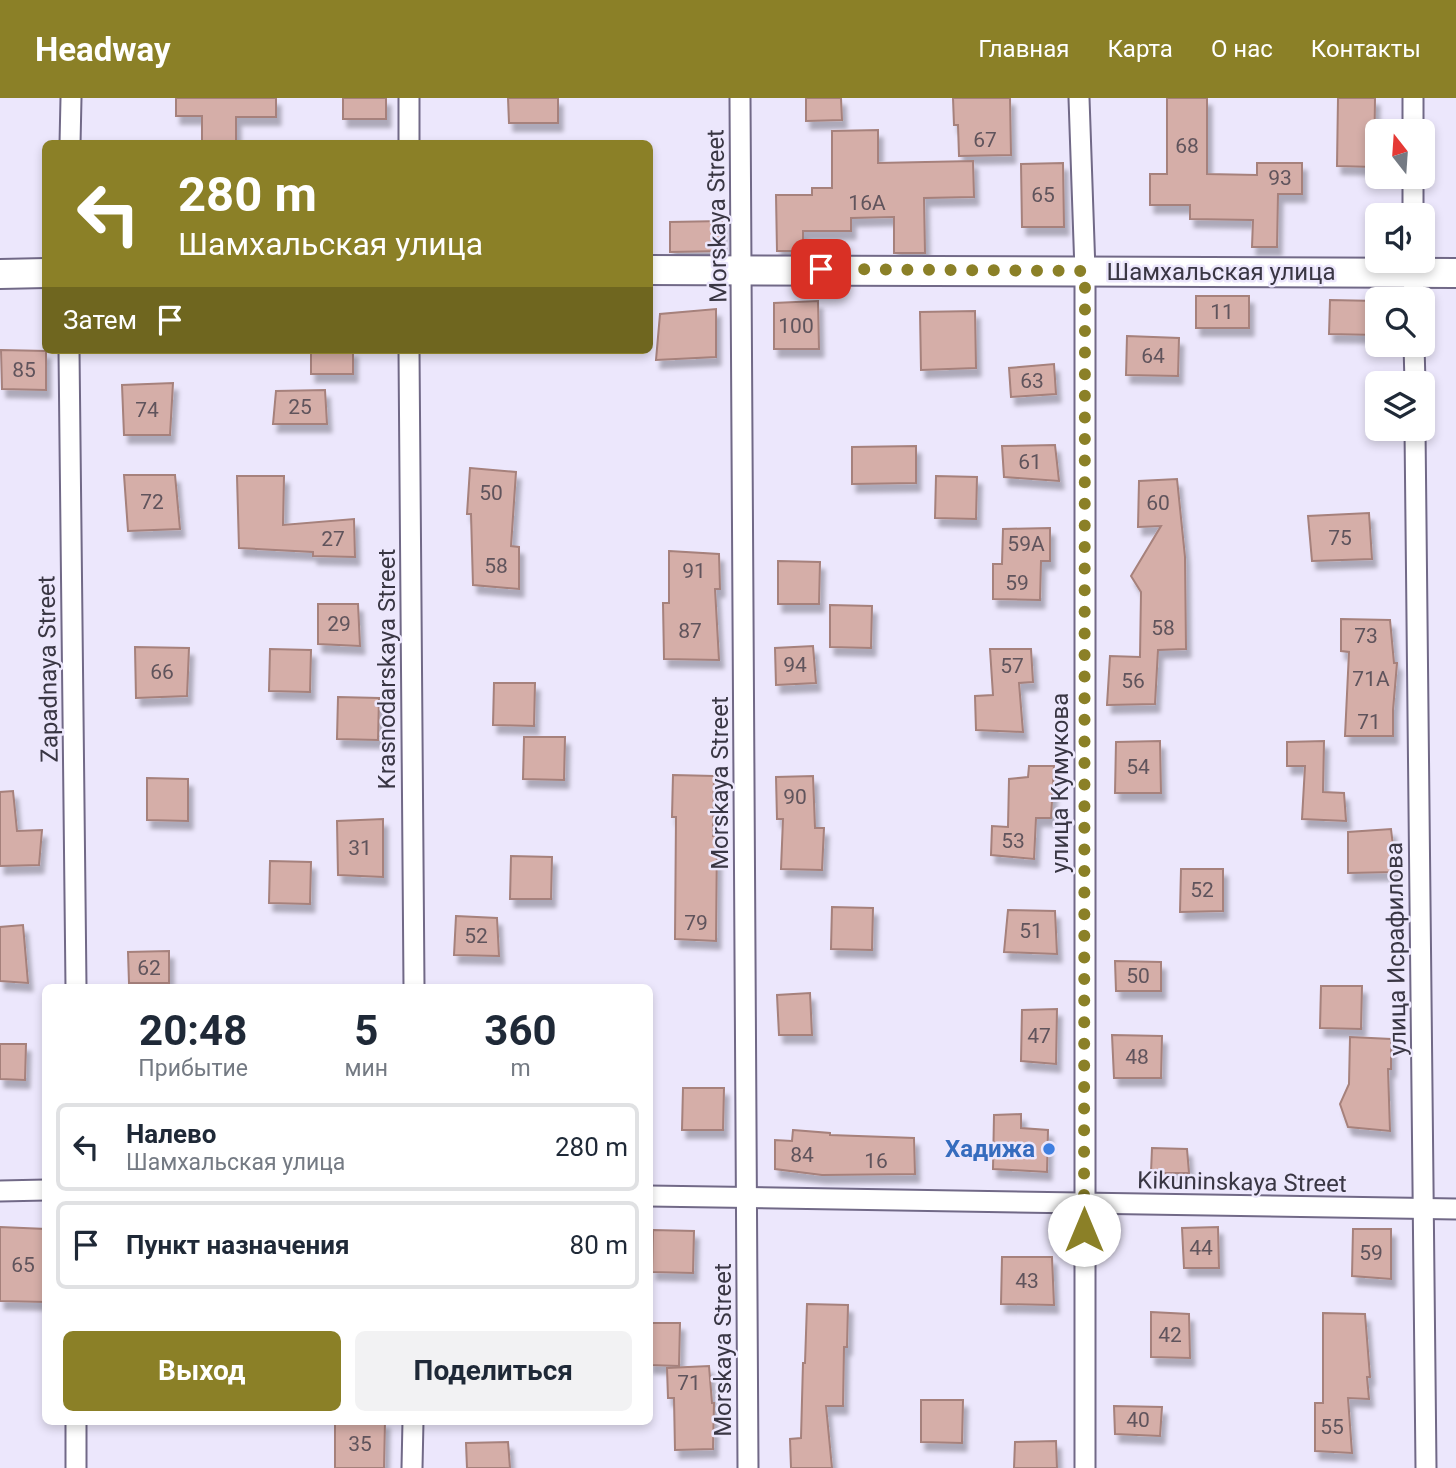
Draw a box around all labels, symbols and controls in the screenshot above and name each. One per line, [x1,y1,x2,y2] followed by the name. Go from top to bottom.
[35,30,171,69] text: Headway
[978,35,1069,63] text: Главная
[1107,35,1173,63] text: Карта
[1211,35,1273,63] text: О нас
[1311,35,1421,63] text: Контакты
[1365,119,1435,189] north arrow
[1365,119,1435,441] map controls
[973,128,997,152] house number: 67
[701,129,733,303] street label: Morskaya Street
[1175,134,1199,158] house number: 68
[178,166,317,223] text: 280 m
[1268,166,1292,190] house number: 93
[63,168,154,259] icon: left
[1031,183,1055,207] house number: 65
[848,191,886,215] house number: 16А
[1365,203,1435,273] button: sound
[178,225,483,263] text: Шамхальская улица
[791,239,851,299] pin
[802,250,840,288] icon: arrive
[1107,258,1335,286] street label: Шамхальская улица
[1365,287,1435,357] button: search
[1210,300,1234,324] house number: 11
[151,301,189,339] icon: arrive
[63,305,137,335] text: Затем
[778,314,814,338] house number: 100
[1141,344,1165,368] house number: 64
[12,358,36,382] house number: 85
[1020,369,1044,393] house number: 63
[1365,371,1435,441] button: layers
[288,395,312,419] house number: 25
[135,398,159,422] house number: 74
[1018,450,1042,474] house number: 61
[479,481,503,505] house number: 50
[140,490,164,514] house number: 72
[1146,491,1170,515] house number: 60
[1328,526,1352,550] house number: 75
[321,527,345,551] house number: 27
[1007,532,1045,556] house number: 59А
[373,548,401,789] street label: Krasnodarskaya Street
[484,554,508,578] house number: 58
[682,559,706,583] house number: 91
[1005,571,1029,595] house number: 59
[32,575,64,763] street label: Zapadnaya Street
[327,612,351,636] house number: 29
[1151,616,1175,640] house number: 58
[678,619,702,643] house number: 87
[1354,624,1378,648] house number: 73
[783,653,807,677] house number: 94
[1000,654,1024,678] house number: 57
[150,660,174,684] house number: 66
[1352,667,1390,691] house number: 71А
[1121,669,1145,693] house number: 56
[1046,693,1074,873] street label: улица Кумукова
[706,696,734,870] street label: Morskaya Street
[1357,710,1381,734] house number: 71
[1126,755,1150,779] house number: 54
[783,785,807,809] house number: 90
[1001,829,1025,853] house number: 53
[348,836,372,860] house number: 31
[1380,842,1412,1056] street label: улица Исрафилова
[1190,878,1214,902] house number: 52
[684,911,708,935] house number: 79
[1019,919,1043,943] house number: 51
[464,924,488,948] house number: 52
[137,956,161,980] house number: 62
[1126,964,1150,988] house number: 50
[139,1006,247,1055] text: 20:48
[354,1006,378,1055] text: 5
[484,1006,557,1055] text: 360
[1027,1024,1051,1048] house number: 47
[1125,1045,1149,1069] house number: 48
[138,1055,248,1082] text: Прибытие
[344,1055,388,1082] text: мин
[510,1055,531,1082] text: m
[126,1119,216,1149] text: Налево
[67,1128,105,1166] icon: left
[555,1132,628,1162] text: 280 m
[945,1135,1035,1163] place label: Хадижа
[1041,1141,1057,1157] marker: Хадижа
[790,1143,814,1167] house number: 84
[126,1149,345,1176] text: Шамхальская улица
[864,1149,888,1173] house number: 16
[1137,1166,1347,1198] street label: Kikuninskaya Street
[1047,1193,1121,1267] position arrow
[67,1226,105,1264] icon: arrive
[126,1230,350,1260] text: Пункт назначения
[570,1230,628,1260] text: 80 m
[1189,1236,1213,1260] house number: 44
[1359,1241,1383,1265] house number: 59
[11,1253,35,1277] house number: 65
[709,1263,737,1437] street label: Morskaya Street
[1015,1269,1039,1293] house number: 43
[1158,1323,1182,1347] house number: 42
[63,1331,341,1411] button: Выход
[355,1331,632,1411] button: Поделиться
[677,1371,701,1395] house number: 71
[1126,1408,1150,1432] house number: 40
[1320,1415,1344,1439] house number: 55
[348,1432,372,1456] house number: 35

